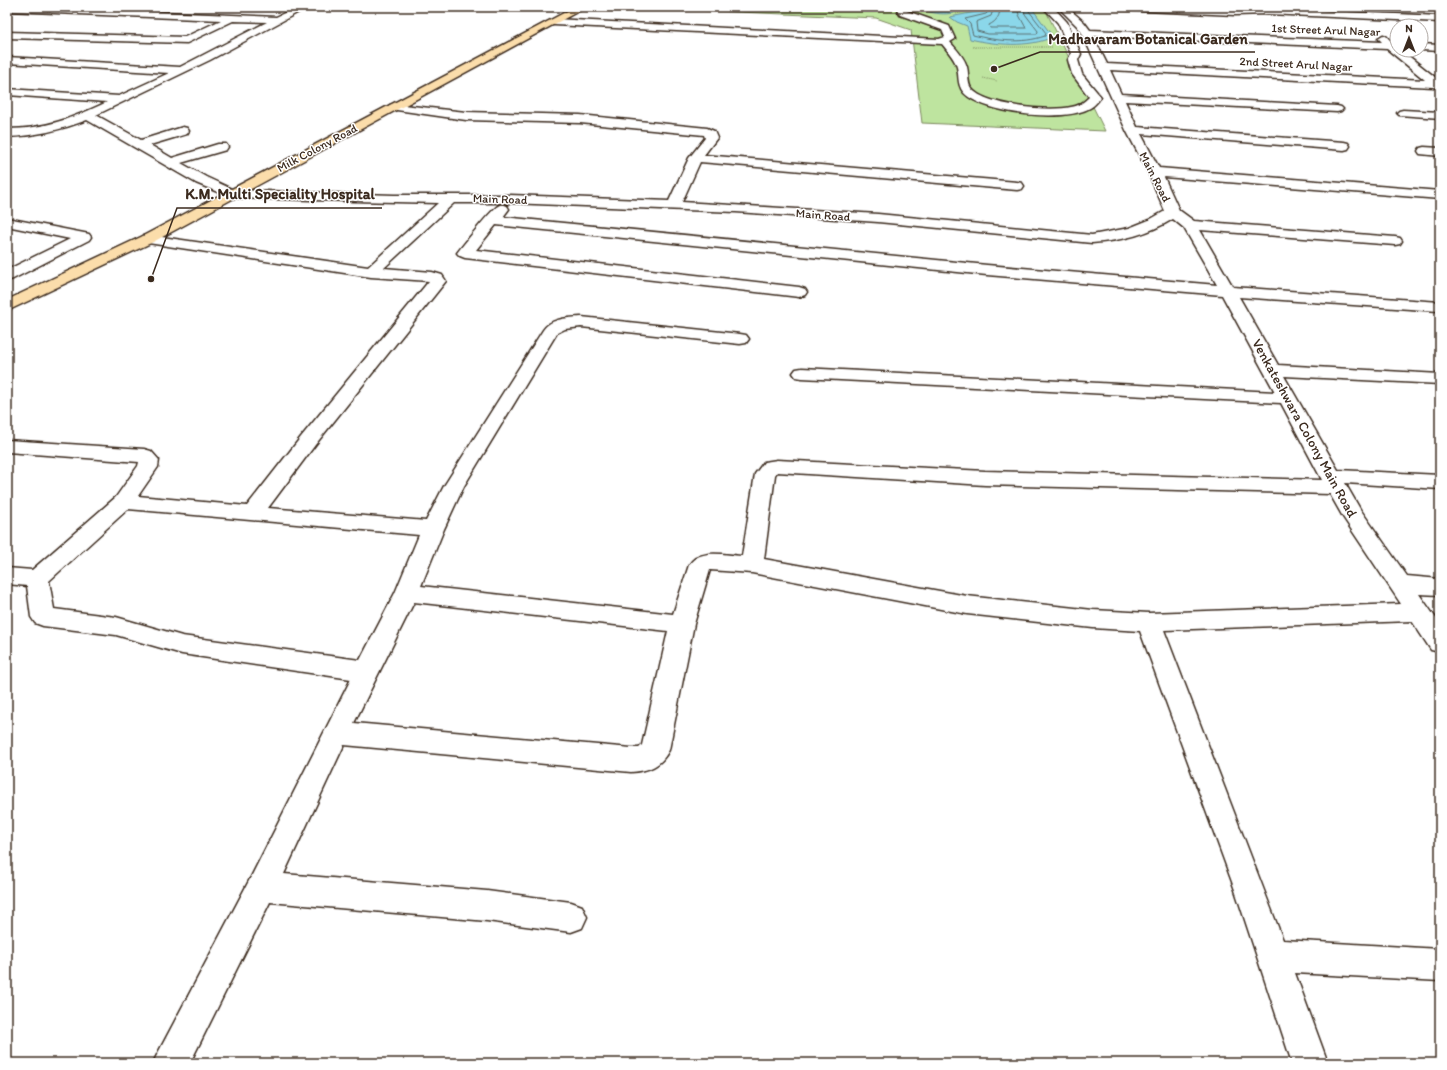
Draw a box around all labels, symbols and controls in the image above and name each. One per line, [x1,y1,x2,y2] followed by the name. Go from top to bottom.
[1389,18,1429,58] north arrow
[1271,21,1381,39] street label: 1st Street Arul Nagar
[1405,22,1413,35] text: N
[1040,25,1255,52] callout: Madhavaram Botanical Garden
[1048,30,1248,48] text: Madhavaram Botanical Garden
[1239,54,1353,74] street label: 2nd Street Arul Nagar
[274,121,360,175] street label: Milk Colony Road
[1136,150,1174,205] street label: Main Road
[177,181,382,208] callout: K.M. Multi Speciality Hospital
[185,185,376,204] text: K.M. Multi Speciality Hospital
[473,191,528,207] street label: Main Road
[795,206,851,224] street label: Main Road
[1248,336,1361,521] street label: Venkateshwara Colony Main Road

